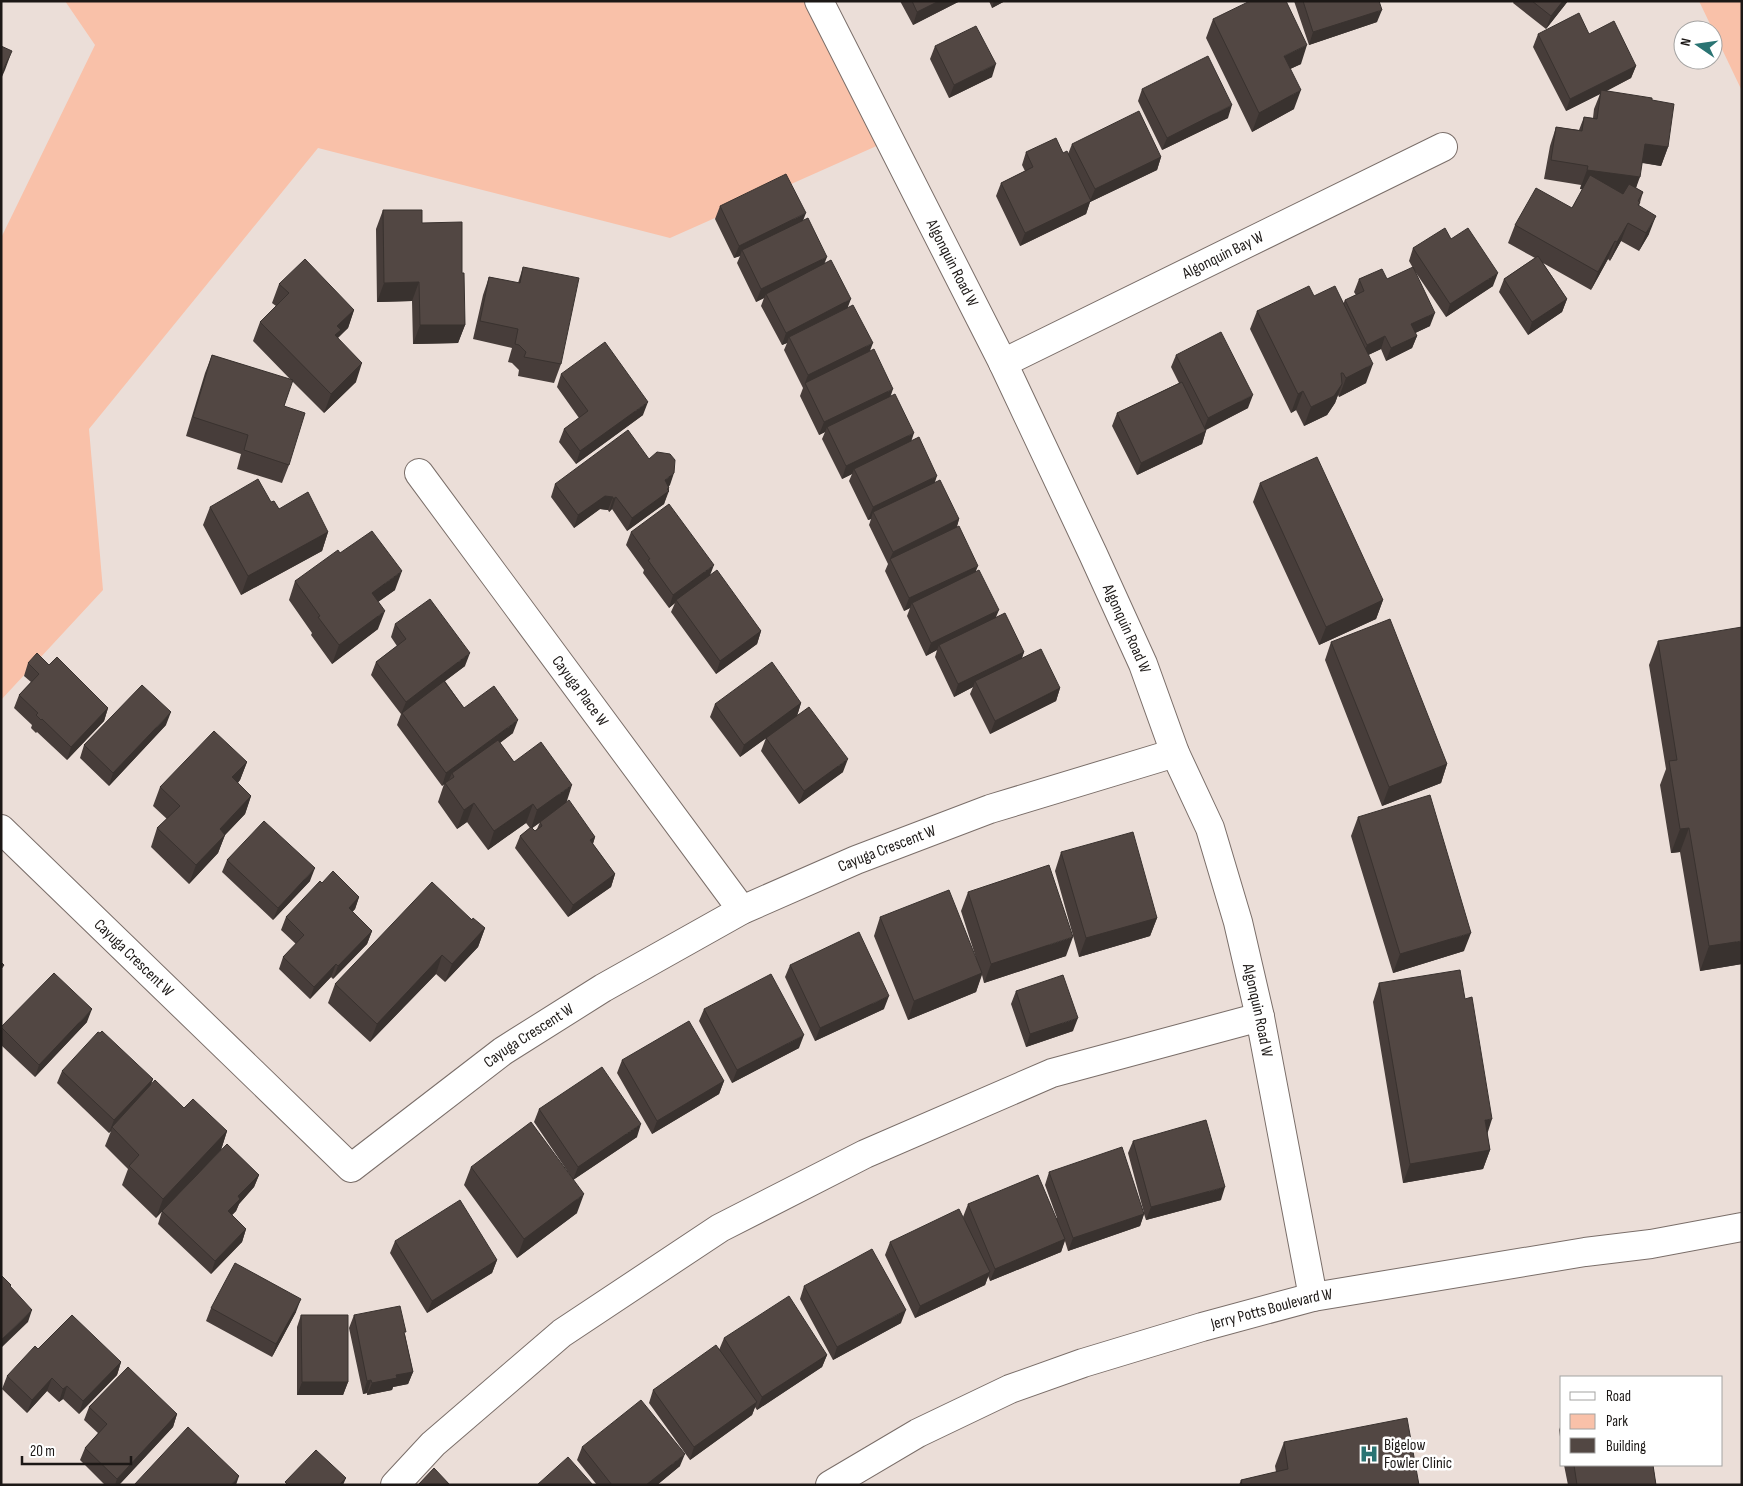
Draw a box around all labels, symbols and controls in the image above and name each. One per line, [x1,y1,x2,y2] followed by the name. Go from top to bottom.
[1673,20,1723,70] north arrow
[1677,37,1695,48] text: N
[922,215,983,310] street label: Algonquin Road W
[1178,227,1267,283] street label: Algonquin Bay W
[1098,580,1155,676] street label: Algonquin Road W
[548,652,613,730] street label: Cayuga Place W
[835,821,939,876] street label: Cayuga Crescent W
[90,915,178,1001] street label: Cayuga Crescent W
[1238,961,1277,1059] street label: Algonquin Road W
[480,999,578,1072] street label: Cayuga Crescent W
[1208,1284,1334,1334] street label: Jerry Potts Boulevard W
[1560,1376,1723,1466] legend
[1606,1387,1631,1406] text: Road
[1606,1412,1628,1431] text: Park
[22,1434,131,1466] scale bar
[1384,1436,1452,1473] place label: Bigelow Fowler Clinic
[1606,1437,1646,1456] text: Building
[30,1442,55,1461] text: 20 m
[1358,1443,1380,1465] hospital icon: Bigelow Fowler Clinic

